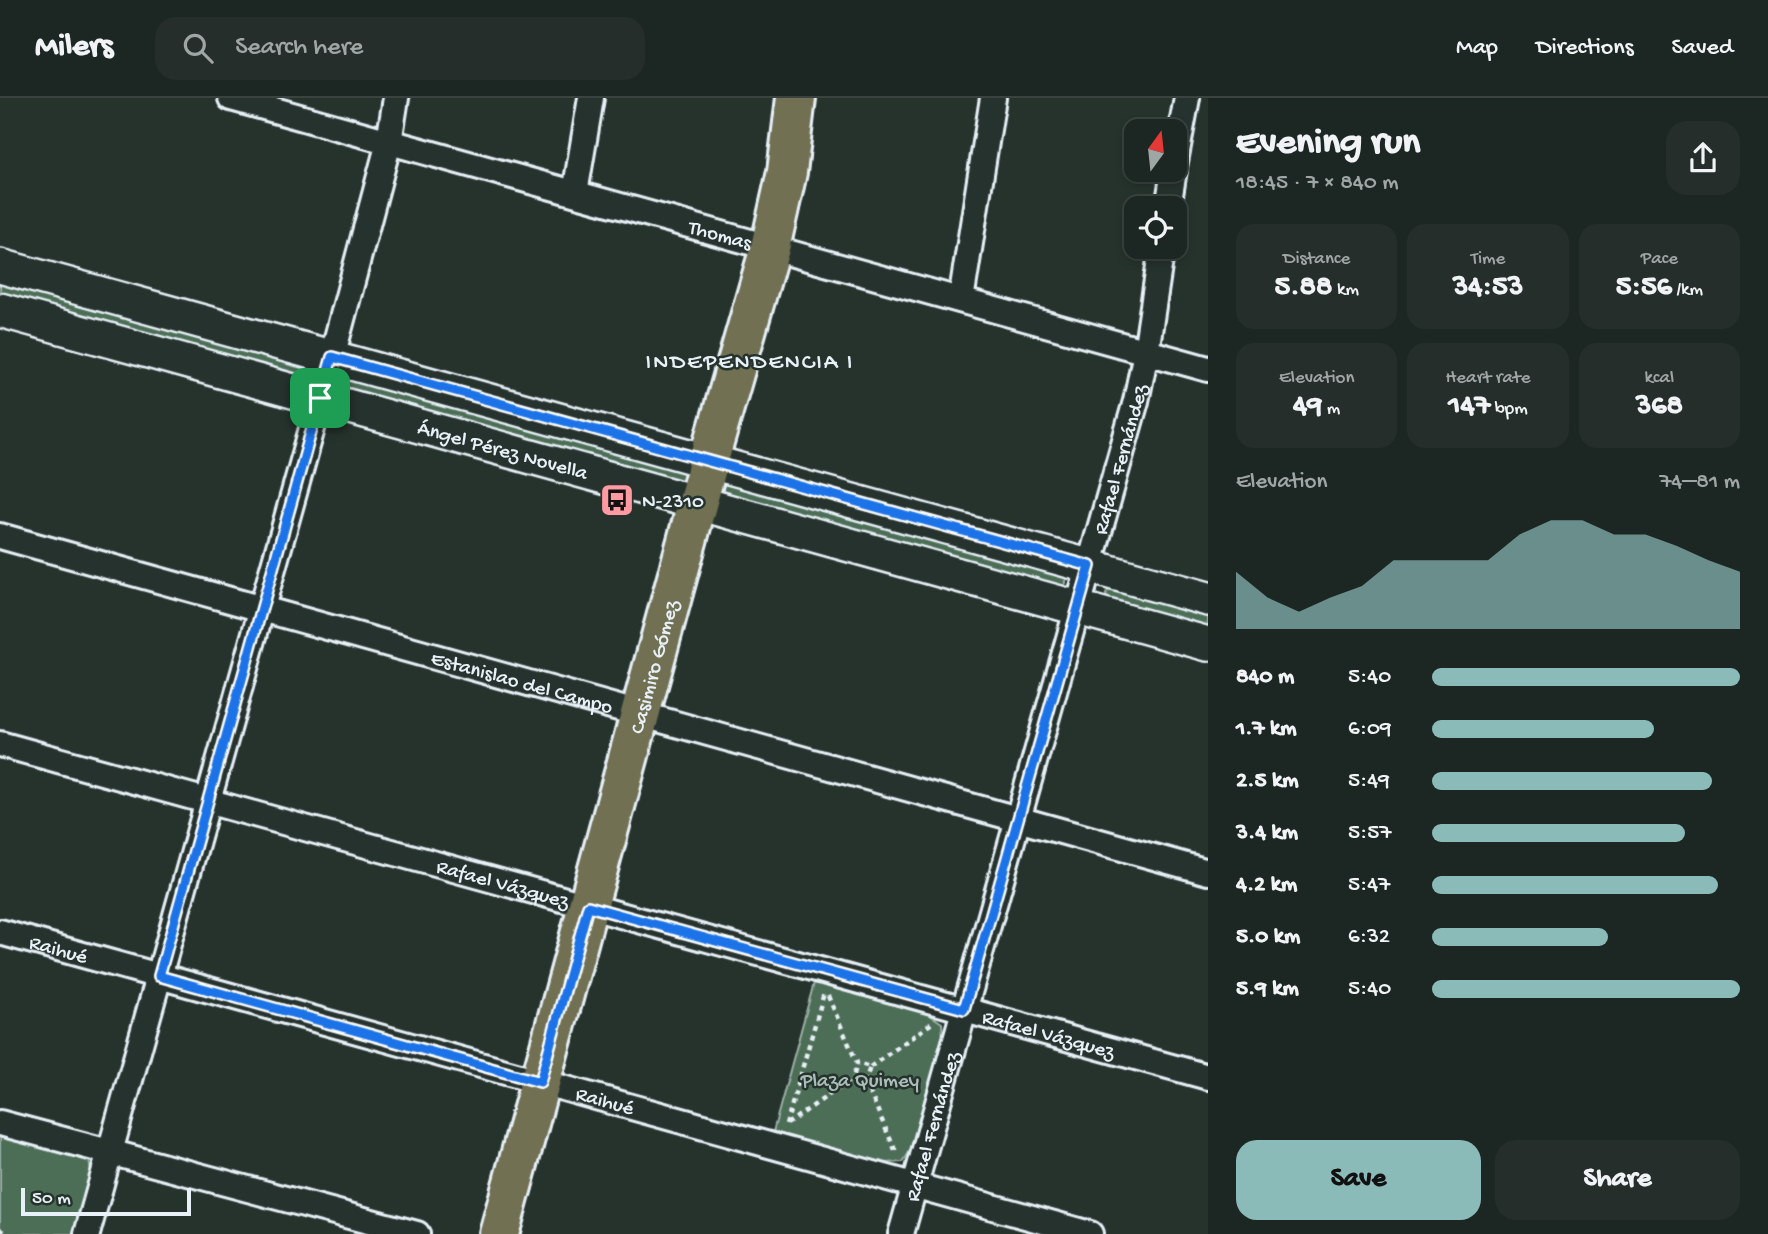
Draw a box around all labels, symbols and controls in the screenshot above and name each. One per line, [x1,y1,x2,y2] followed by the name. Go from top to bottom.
[155,17,645,80] search box
[35,29,113,67] text: Milers
[179,29,217,67] icon: search
[235,33,363,64] text: Search here
[1456,34,1498,63] text: Map
[1536,34,1634,63] text: Directions
[1672,34,1733,63] text: Saved
[1124,119,1186,182] north arrow
[1124,119,1187,259] map controls
[1666,121,1740,195] button: share
[1236,122,1420,166] text: Evening run
[1236,170,1398,197] text: 18:45 · 7 × 840 m
[1124,196,1187,259] button: locate
[684,216,755,258] street label: Thomas
[1283,248,1350,271] text: Distance
[1471,248,1505,271] text: Time
[1641,248,1678,271] text: Pace
[1274,271,1332,306] text: 5.88
[1453,271,1523,306] text: 34:53
[1616,271,1672,306] text: 5:56
[1332,279,1359,302] text: km
[1672,279,1703,302] text: /km
[646,350,854,377] district label: INDEPENDENCIA I
[1279,367,1354,390] text: Elevation
[1445,367,1531,390] text: Heart rate
[1644,367,1674,390] text: kcal
[290,368,350,428] pin
[301,379,339,417] icon: arrive
[1090,382,1155,538] street label: Rafael Fernández
[1293,390,1322,425] text: 49
[1448,390,1490,425] text: 147
[1636,390,1683,425] text: 368
[1322,398,1340,421] text: m
[1490,398,1528,421] text: bpm
[414,416,591,488] street label: Ángel Pérez Novella
[1236,469,1327,496] text: Elevation
[1659,469,1740,496] text: 74–81 m
[598,481,636,519] bus stop icon: N-2310
[642,491,704,516] place label: N-2310
[626,597,687,737] street label: Casimiro Gómez
[428,647,615,722] street label: Estanislao del Campo
[1236,664,1294,691] text: 840 m
[1348,664,1391,691] text: 5:40
[1236,716,1297,743] text: 1.7 km
[1348,716,1391,743] text: 6:09
[1236,768,1299,795] text: 2.5 km
[1348,768,1390,795] text: 5:49
[1236,820,1298,847] text: 3.4 km
[1348,820,1391,847] text: 5:57
[433,856,572,916] street label: Rafael Vázquez
[1236,872,1297,899] text: 4.2 km
[1348,872,1390,899] text: 5:47
[1236,924,1300,951] text: 5.0 km
[1348,924,1390,951] text: 6:32
[26,932,91,972] street label: Raihué
[1236,976,1299,1003] text: 5.9 km
[1348,976,1391,1003] text: 5:40
[979,1006,1118,1067] street label: Rafael Vázquez
[902,1049,968,1205] street label: Rafael Fernández
[800,1070,919,1095] park label: Plaza Quimey
[572,1083,637,1123] street label: Raihué
[1236,1140,1481,1220] button: Save
[1495,1140,1740,1220] button: Share
[21,1185,191,1217] scale bar
[32,1188,71,1211] text: 50 m

